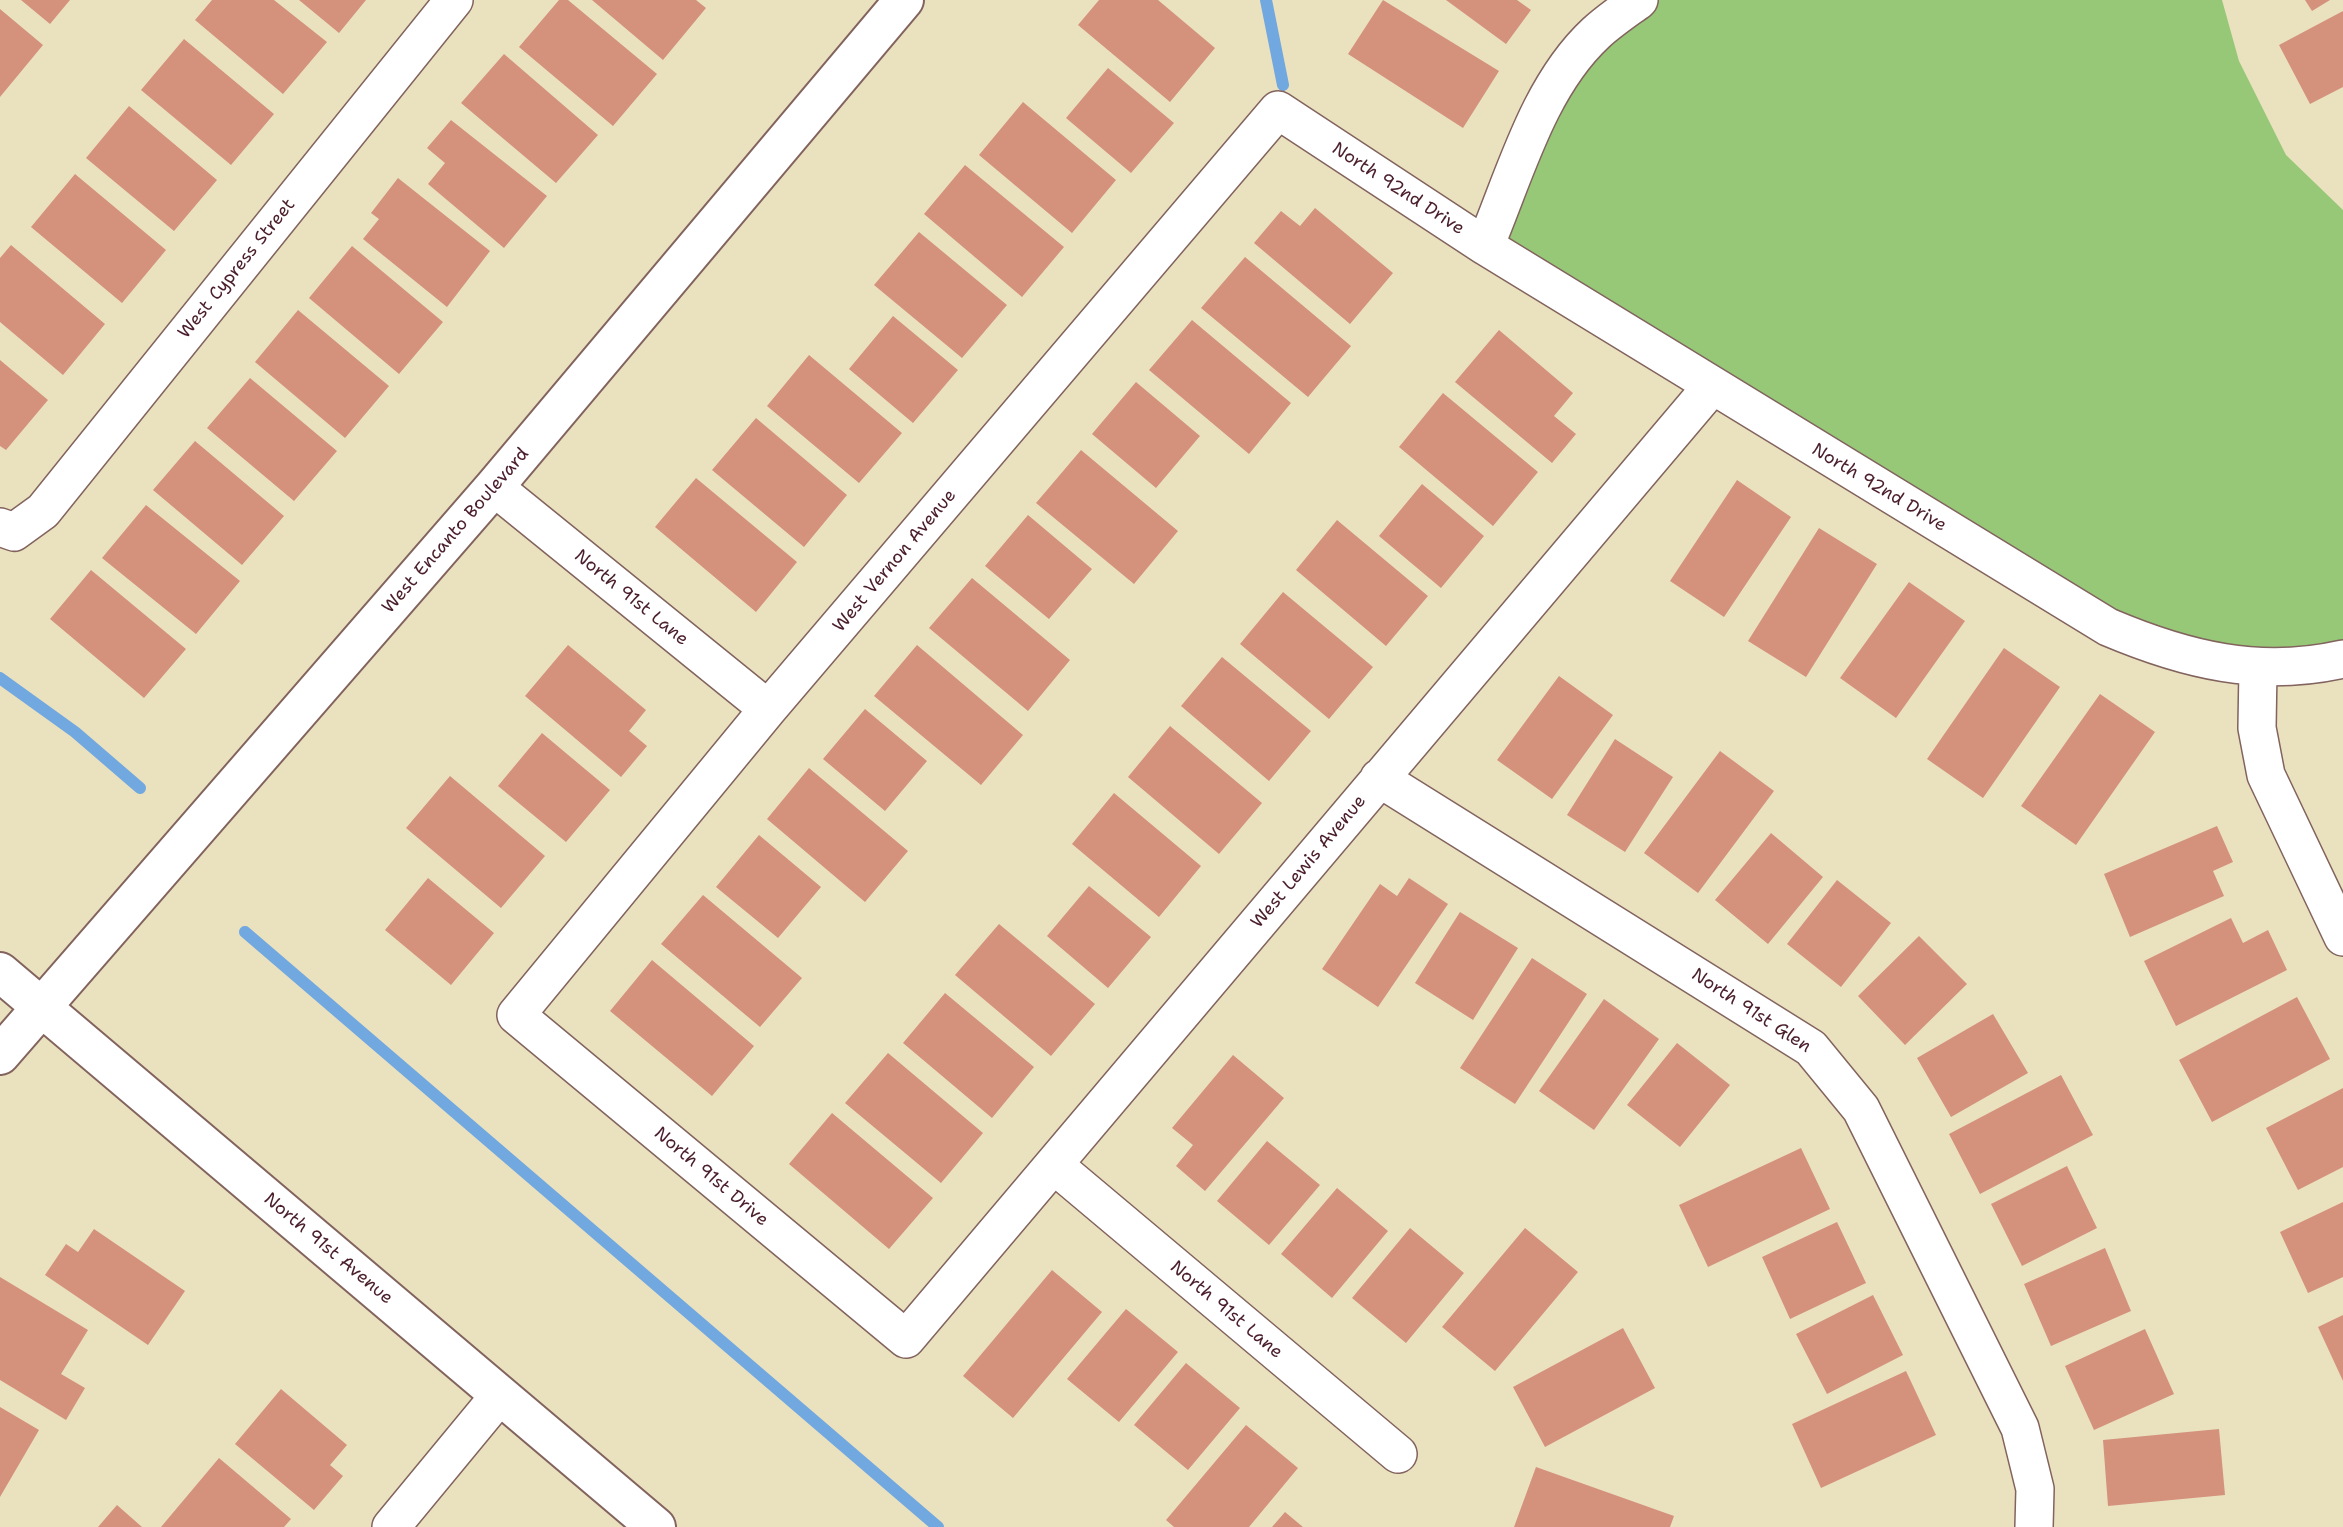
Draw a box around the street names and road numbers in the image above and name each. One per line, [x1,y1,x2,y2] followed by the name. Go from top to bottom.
[1328,138,1468,240] street label: North 92nd Drive
[174,195,300,343] street label: West Cypress Street
[1808,439,1950,537] street label: North 92nd Drive
[378,444,534,618] street label: West Encanto Boulevard
[829,485,961,637] street label: West Vernon Avenue
[570,545,692,651] street label: North 91st Lane
[1247,791,1371,933] street label: West Lewis Avenue
[1687,964,1815,1058] street label: North 91st Glen
[649,1123,773,1231] street label: North 91st Drive
[259,1189,397,1309] street label: North 91st Avenue
[1165,1257,1287,1363] street label: North 91st Lane

